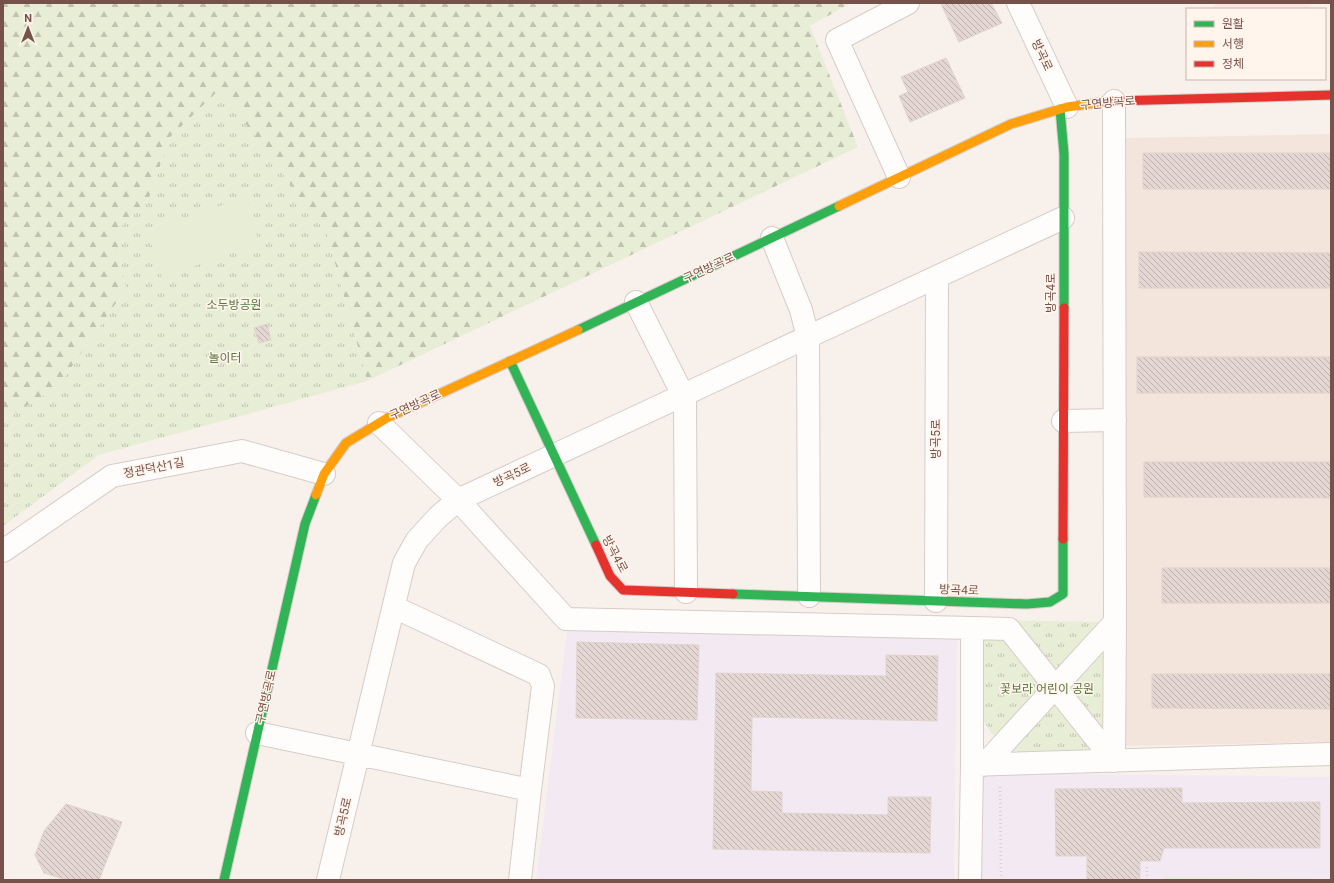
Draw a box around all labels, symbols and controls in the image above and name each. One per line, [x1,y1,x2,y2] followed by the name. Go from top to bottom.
[8,8,48,48] north arrow
[1186,8,1326,80] legend
[24,12,32,25] text: N
[1222,17,1244,31] text: 원활
[1029,37,1055,73] street label: 방곡로
[1222,37,1244,51] text: 서행
[1222,57,1244,71] text: 정체
[1080,94,1136,112] street label: 구연방곡로
[681,250,737,286] street label: 구연방곡로
[1044,273,1058,313] street label: 방곡4로
[206,298,262,312] park label: 소두방공원
[208,351,242,365] park label: 놀이터
[387,387,443,423] street label: 구연방곡로
[929,419,943,459] street label: 방곡5로
[122,455,186,481] street label: 정관덕산1길
[491,460,533,490] street label: 방곡5로
[599,533,631,575] street label: 방곡4로
[939,582,979,598] street label: 방곡4로
[253,669,279,725] street label: 구연방곡로
[1000,682,1094,696] park label: 꽃보라 어린이 공원
[332,796,354,838] street label: 방곡5로

